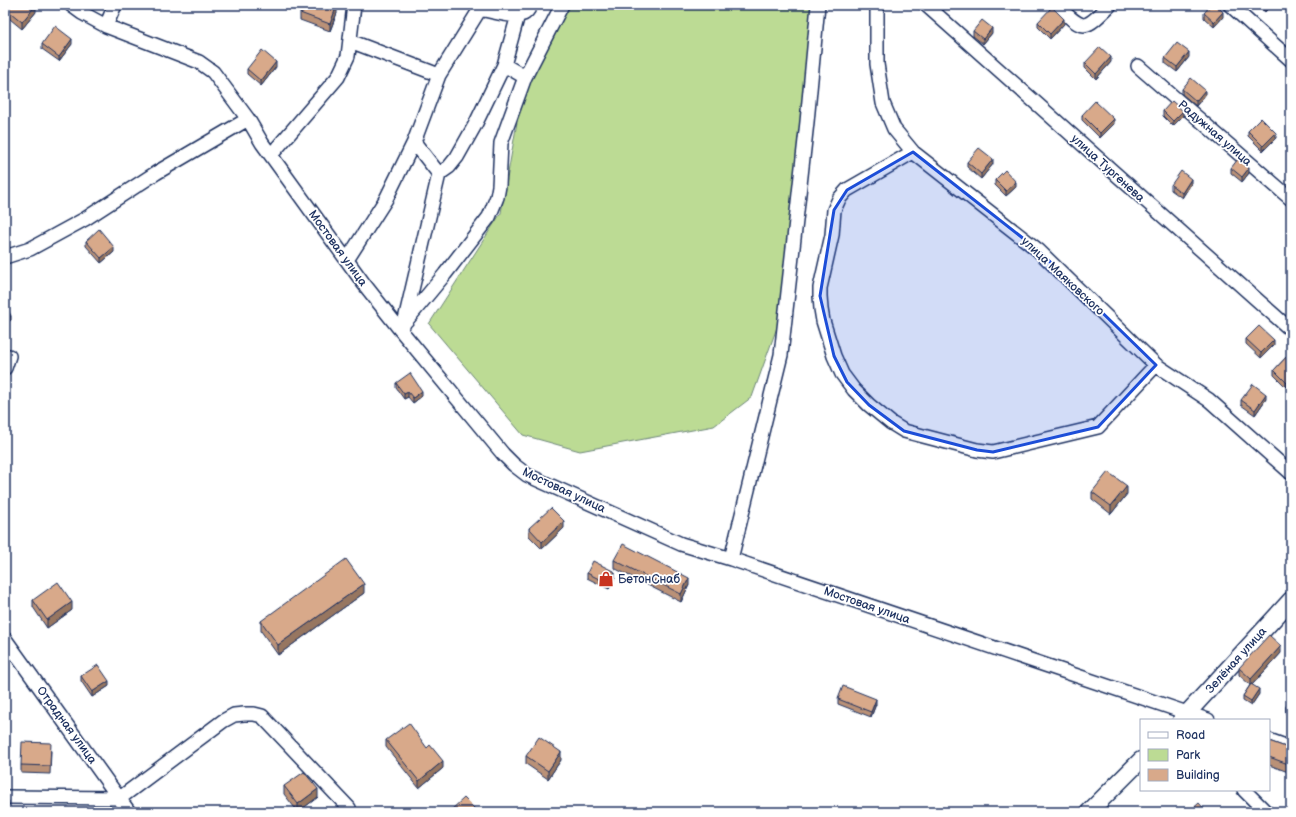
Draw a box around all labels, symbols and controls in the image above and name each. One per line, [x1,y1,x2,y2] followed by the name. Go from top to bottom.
[1175,97,1255,169] street label: Радужная улица
[1068,131,1148,205] street label: улица Тургенева
[305,207,370,289] street label: Мостовая улица
[1018,234,1107,319] street label: улица Маяковского
[520,465,608,516] street label: Мостовая улица
[597,570,615,588] shop icon: БетонСнаб
[618,572,680,587] place label: БетонСнаб
[822,584,912,627] street label: Мостовая улица
[1203,624,1270,697] street label: Зелёная улица
[33,684,100,767] street label: Отрадная улица
[1140,719,1270,791] legend
[1176,728,1205,743] text: Road
[1176,748,1200,763] text: Park
[1176,768,1220,783] text: Building

